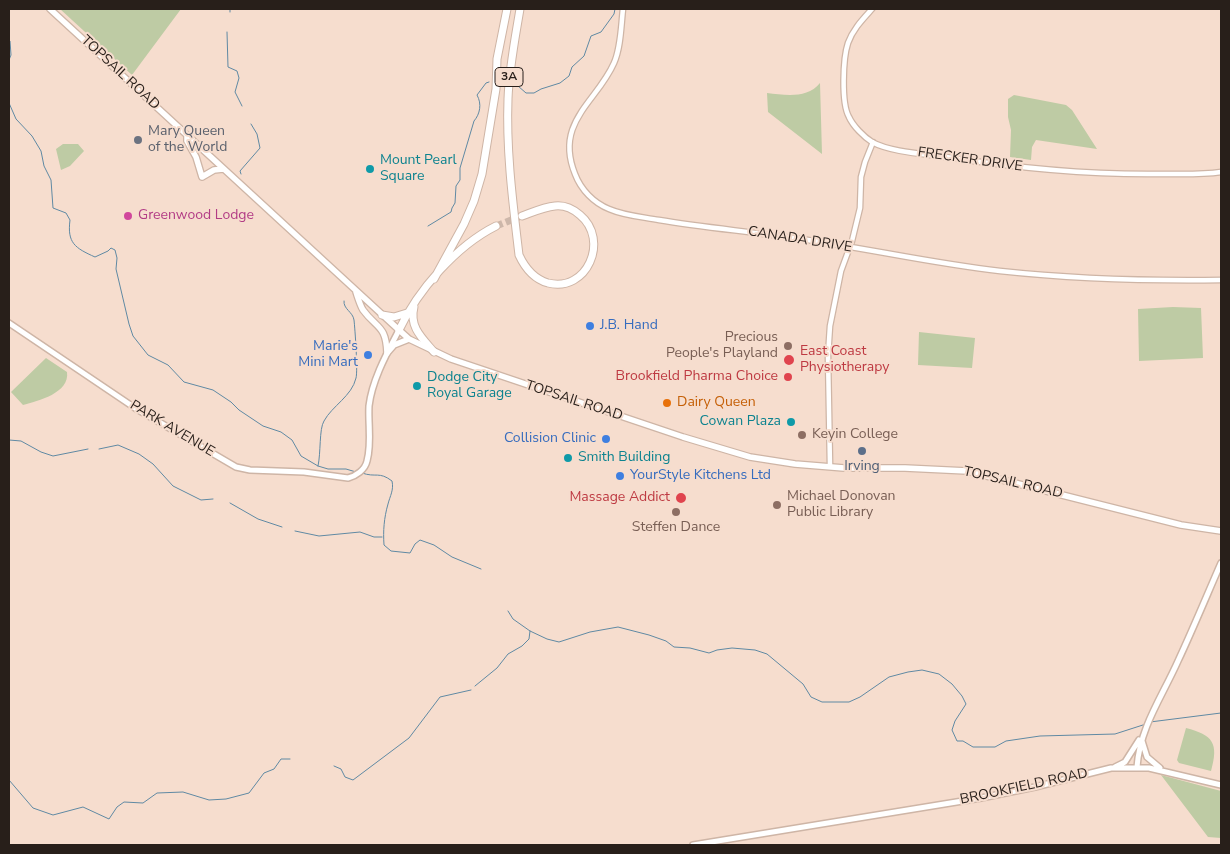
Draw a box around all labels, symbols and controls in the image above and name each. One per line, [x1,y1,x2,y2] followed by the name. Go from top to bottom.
[77,32,163,114] street label: TOPSAIL ROAD
[495,68,523,86] road number: 3A
[148,124,227,156] place label: Mary Queen of the World
[132,134,144,146] marker: Mary Queen of the World
[917,144,1023,176] street label: FRECKER DRIVE
[380,153,457,186] place label: Mount Pearl Square
[364,163,376,175] marker: Mount Pearl Square
[138,208,254,224] place label: Greenwood Lodge
[122,210,134,222] marker: Greenwood Lodge
[747,223,853,257] street label: CANADA DRIVE
[600,318,658,334] place label: J.B. Hand
[584,320,596,332] marker: J.B. Hand
[666,330,778,362] place label: Precious People's Playland
[298,339,358,372] place label: Marie's Mini Mart
[782,340,794,352] marker: Precious People's Playland
[800,344,889,377] place label: East Coast Physiotherapy
[362,349,374,361] marker: Marie's Mini Mart
[782,353,796,367] marker: East Coast Physiotherapy
[615,369,778,385] place label: Brookfield Pharma Choice
[427,370,512,402] place label: Dodge City Royal Garage
[782,371,794,383] marker: Brookfield Pharma Choice
[523,377,625,425] street label: TOPSAIL ROAD
[411,380,423,392] marker: Dodge City Royal Garage
[677,395,756,411] place label: Dairy Queen
[127,397,217,461] street label: PARK AVENUE
[661,397,673,409] marker: Dairy Queen
[700,414,781,430] place label: Cowan Plaza
[785,416,797,428] marker: Cowan Plaza
[812,427,898,443] place label: Keyin College
[796,429,808,441] marker: Keyin College
[504,431,596,447] place label: Collision Clinic
[600,433,612,445] marker: Collision Clinic
[856,445,868,457] marker: Irving
[578,450,670,466] place label: Smith Building
[562,452,574,464] marker: Smith Building
[844,459,880,475] place label: Irving
[962,463,1064,503] street label: TOPSAIL ROAD
[630,468,771,484] place label: YourStyle Kitchens Ltd
[614,470,626,482] marker: YourStyle Kitchens Ltd
[787,489,896,522] place label: Michael Donovan Public Library
[569,490,670,506] place label: Massage Addict
[674,491,688,505] marker: Massage Addict
[771,499,783,511] marker: Michael Donovan Public Library
[670,506,682,518] marker: Steffen Dance
[632,520,720,536] place label: Steffen Dance
[958,765,1090,809] street label: BROOKFIELD ROAD

